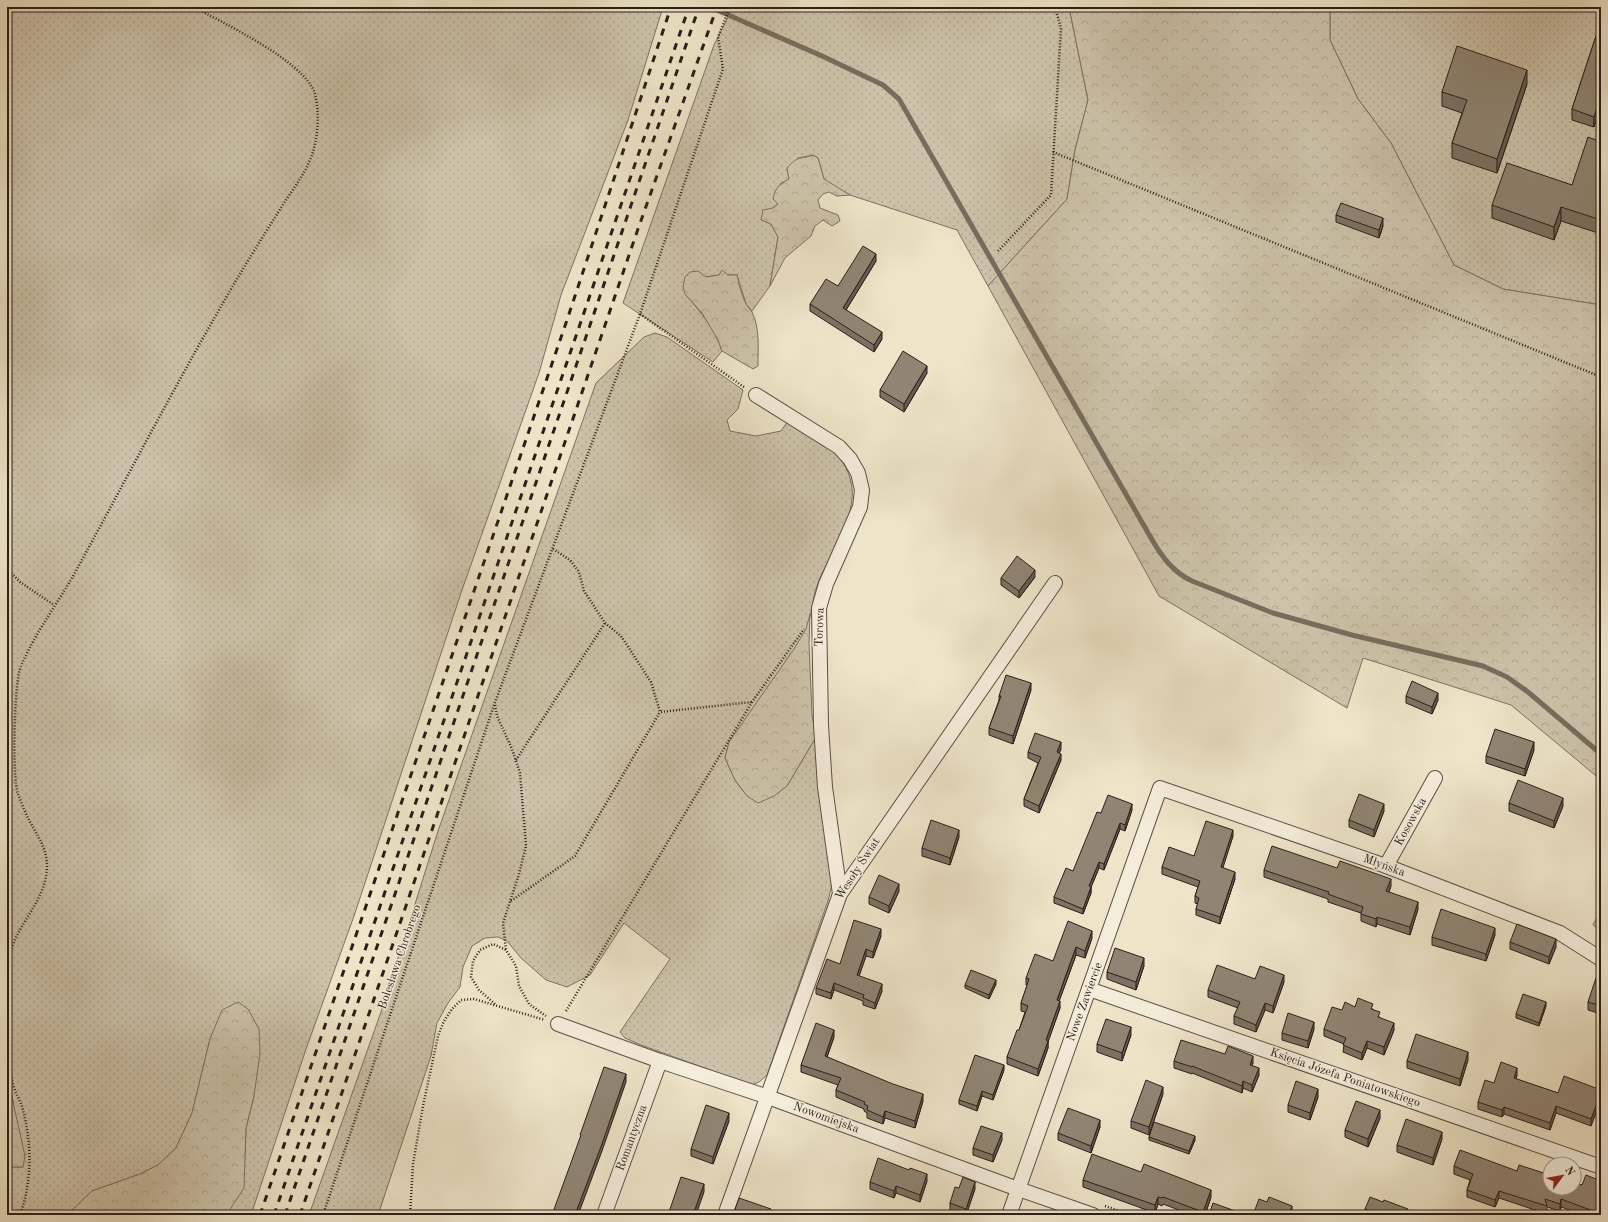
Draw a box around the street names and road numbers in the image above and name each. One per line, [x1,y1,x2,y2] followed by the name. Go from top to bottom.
[813,607,827,647] street label: Torowa
[1393,796,1429,848] street label: Kosowska
[830,834,883,902] street label: Wesoły Świat
[1361,853,1407,879] street label: Młyńska
[376,903,424,1011] street label: Bolesława Chrobrego
[1065,960,1105,1043] street label: Nowe Zawiercie
[1268,1047,1422,1109] street label: Księcia Józefa Poniatowskiego
[791,1101,861,1135] street label: Nowomiejska
[614,1103,650,1173] street label: Romantyczna

